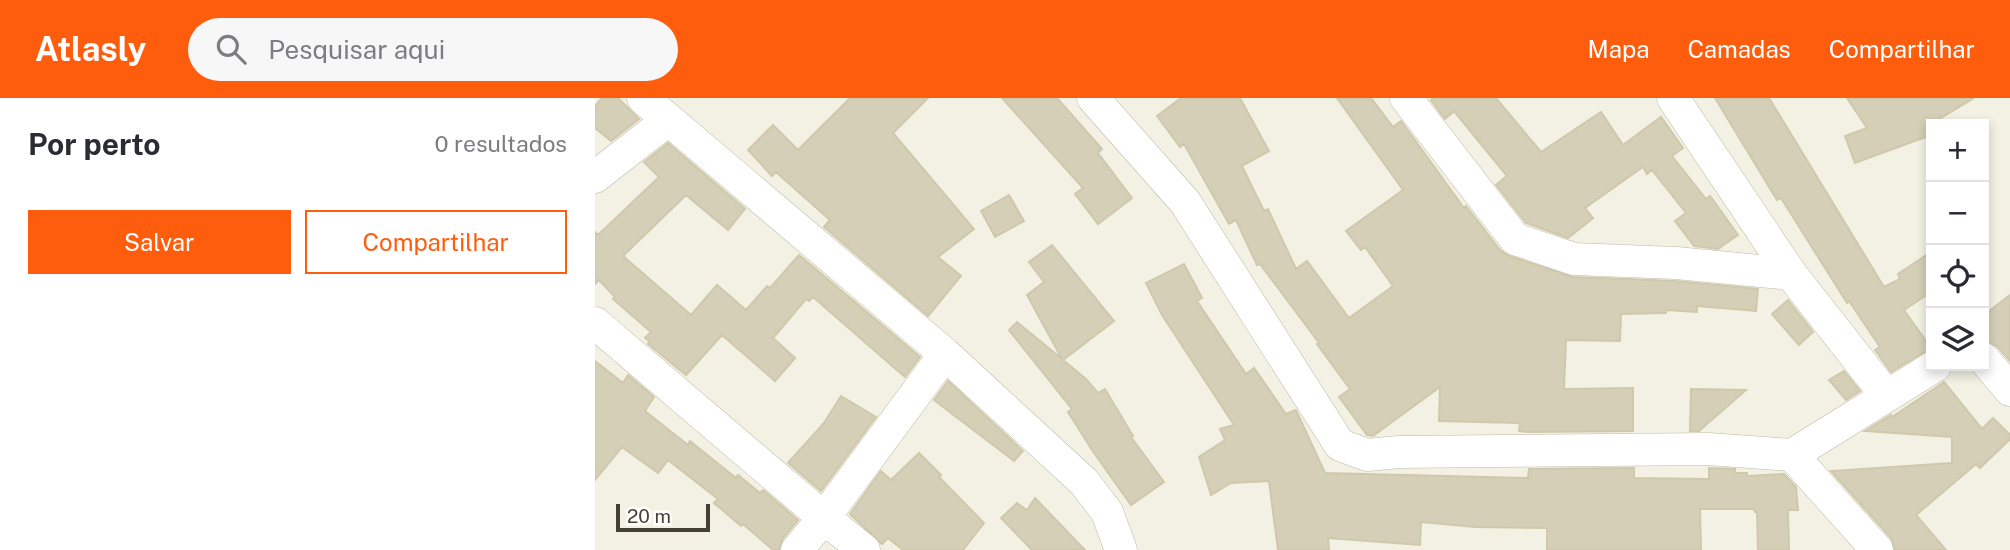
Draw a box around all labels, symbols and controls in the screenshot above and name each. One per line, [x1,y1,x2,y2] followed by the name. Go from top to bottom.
[188,18,678,81] search box
[35,30,146,68] text: Atlasly
[212,30,250,68] icon: search
[268,34,445,65] text: Pesquisar aqui
[1588,35,1649,63] text: Mapa
[1687,35,1791,63] text: Camadas
[1829,35,1975,63] text: Compartilhar
[1926,119,1989,371] map controls
[1926,119,1989,182] button: +
[28,126,160,162] text: Por perto
[434,130,567,157] text: 0 resultados
[1926,182,1989,245] button: −
[28,210,291,274] button: Salvar
[305,210,567,274] button: Compartilhar
[1926,245,1989,308] button: locate
[1926,308,1989,371] button: layers
[616,501,711,533] scale bar
[627,505,671,527] text: 20 m

